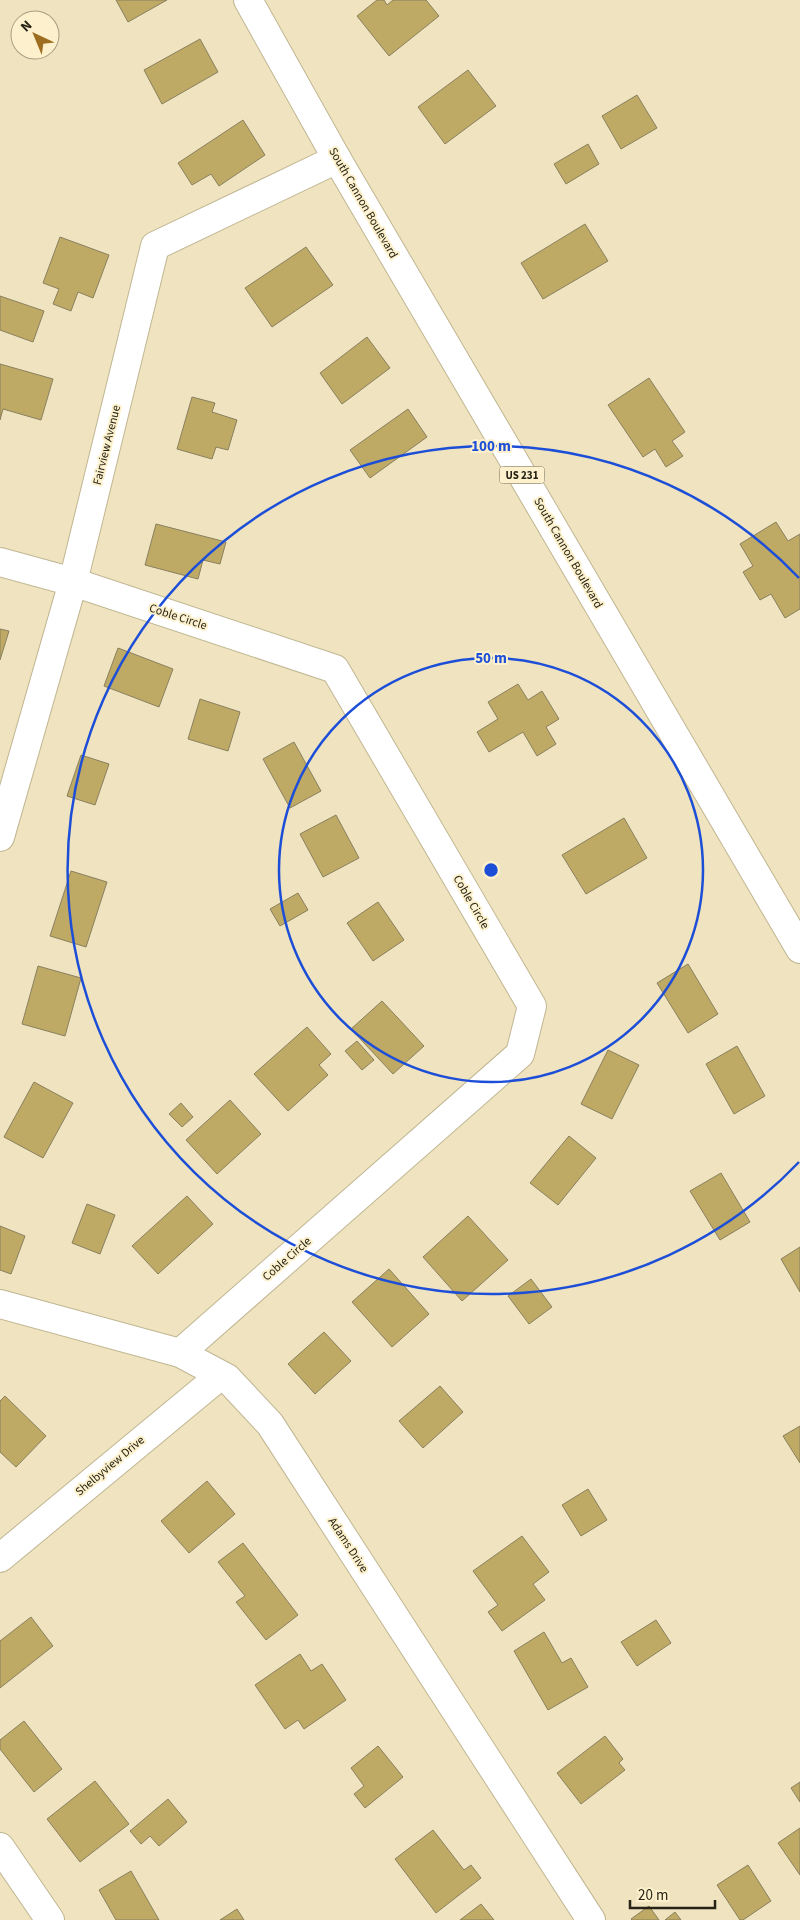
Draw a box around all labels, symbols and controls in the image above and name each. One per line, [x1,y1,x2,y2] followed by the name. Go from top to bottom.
[10,10,60,60] north arrow
[16,16,37,37] text: N
[324,145,402,261] street label: South Cannon Boulevard
[89,403,125,487] street label: Fairview Avenue
[471,436,511,457] text: 100 m
[500,466,544,484] road number: US 231
[529,495,607,611] street label: South Cannon Boulevard
[147,600,209,634] street label: Coble Circle
[475,648,507,669] text: 50 m
[482,861,500,879] centre of rings
[449,872,493,932] street label: Coble Circle
[259,1233,315,1285] street label: Coble Circle
[72,1432,148,1500] street label: Shelbyview Drive
[324,1514,372,1576] street label: Adams Drive
[630,1878,715,1910] scale bar
[638,1885,668,1906] text: 20 m

